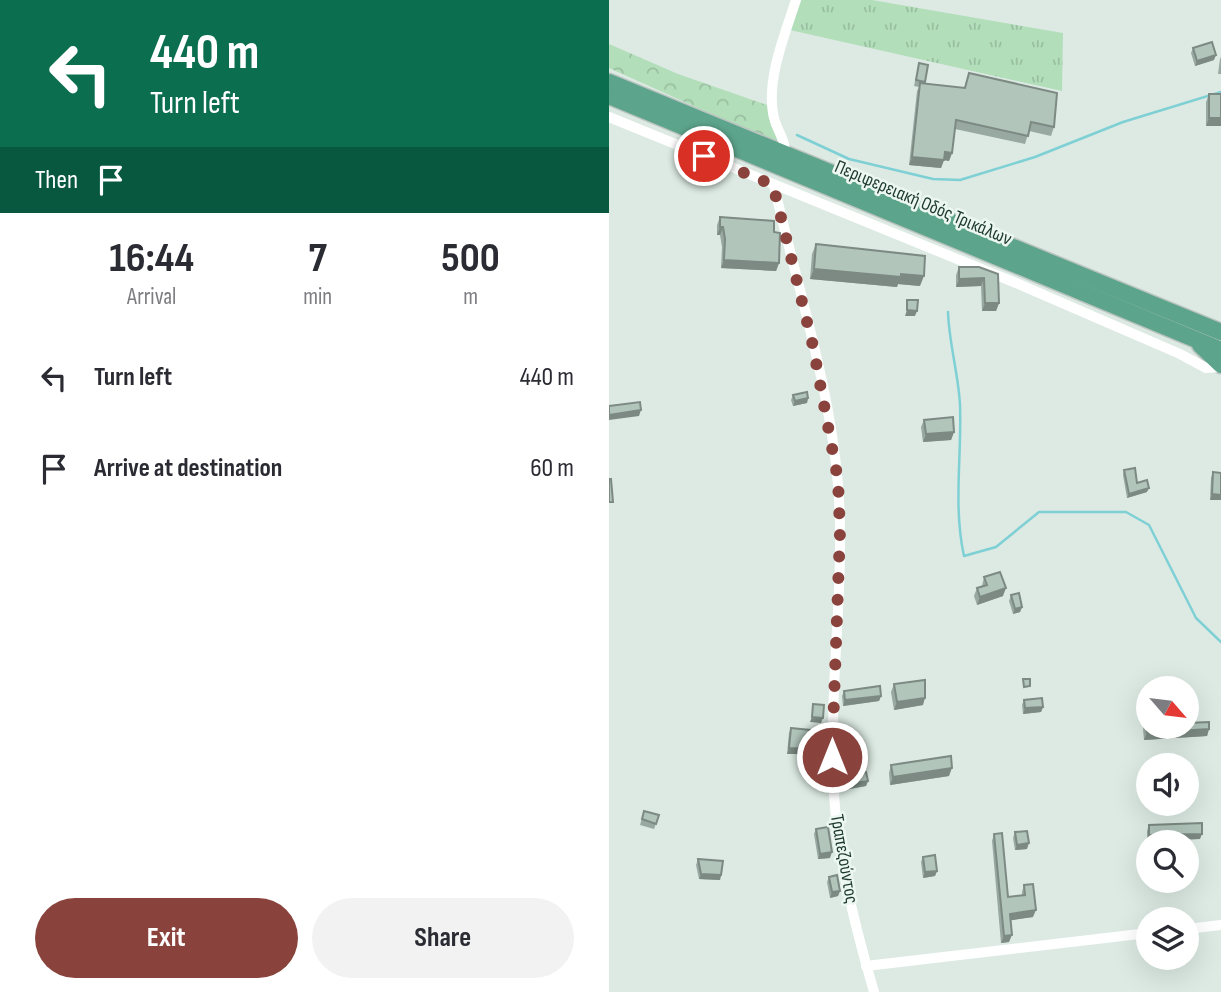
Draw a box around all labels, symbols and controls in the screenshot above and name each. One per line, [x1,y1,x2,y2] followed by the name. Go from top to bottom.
[150,24,259,83] text: 440 m
[35,28,126,119] icon: left
[150,84,240,123] text: Turn left
[674,126,734,186] pin
[685,137,723,175] icon: arrive
[831,155,1015,251] street label: Περιφερειακή Οδός Τρικάλων
[92,161,130,199] icon: arrive
[35,165,78,196] text: Then
[109,233,194,284] text: 16:44
[309,233,327,284] text: 7
[441,233,500,284] text: 500
[127,283,176,311] text: Arrival
[303,283,332,311] text: min
[463,283,478,311] text: m
[35,359,73,397] icon: left
[94,362,172,393] text: Turn left
[520,362,574,393] text: 440 m
[35,450,73,488] icon: arrive
[94,453,282,484] text: Arrive at destination
[530,453,574,484] text: 60 m
[1136,676,1199,738] north arrow
[1136,676,1199,970] map controls
[795,720,869,794] position arrow
[1136,753,1199,816] button: sound
[825,813,863,905] street label: Τραπεζούντος
[1136,830,1199,893] button: search
[35,898,298,978] button: Exit
[312,898,574,978] button: Share
[1136,907,1199,970] button: layers

